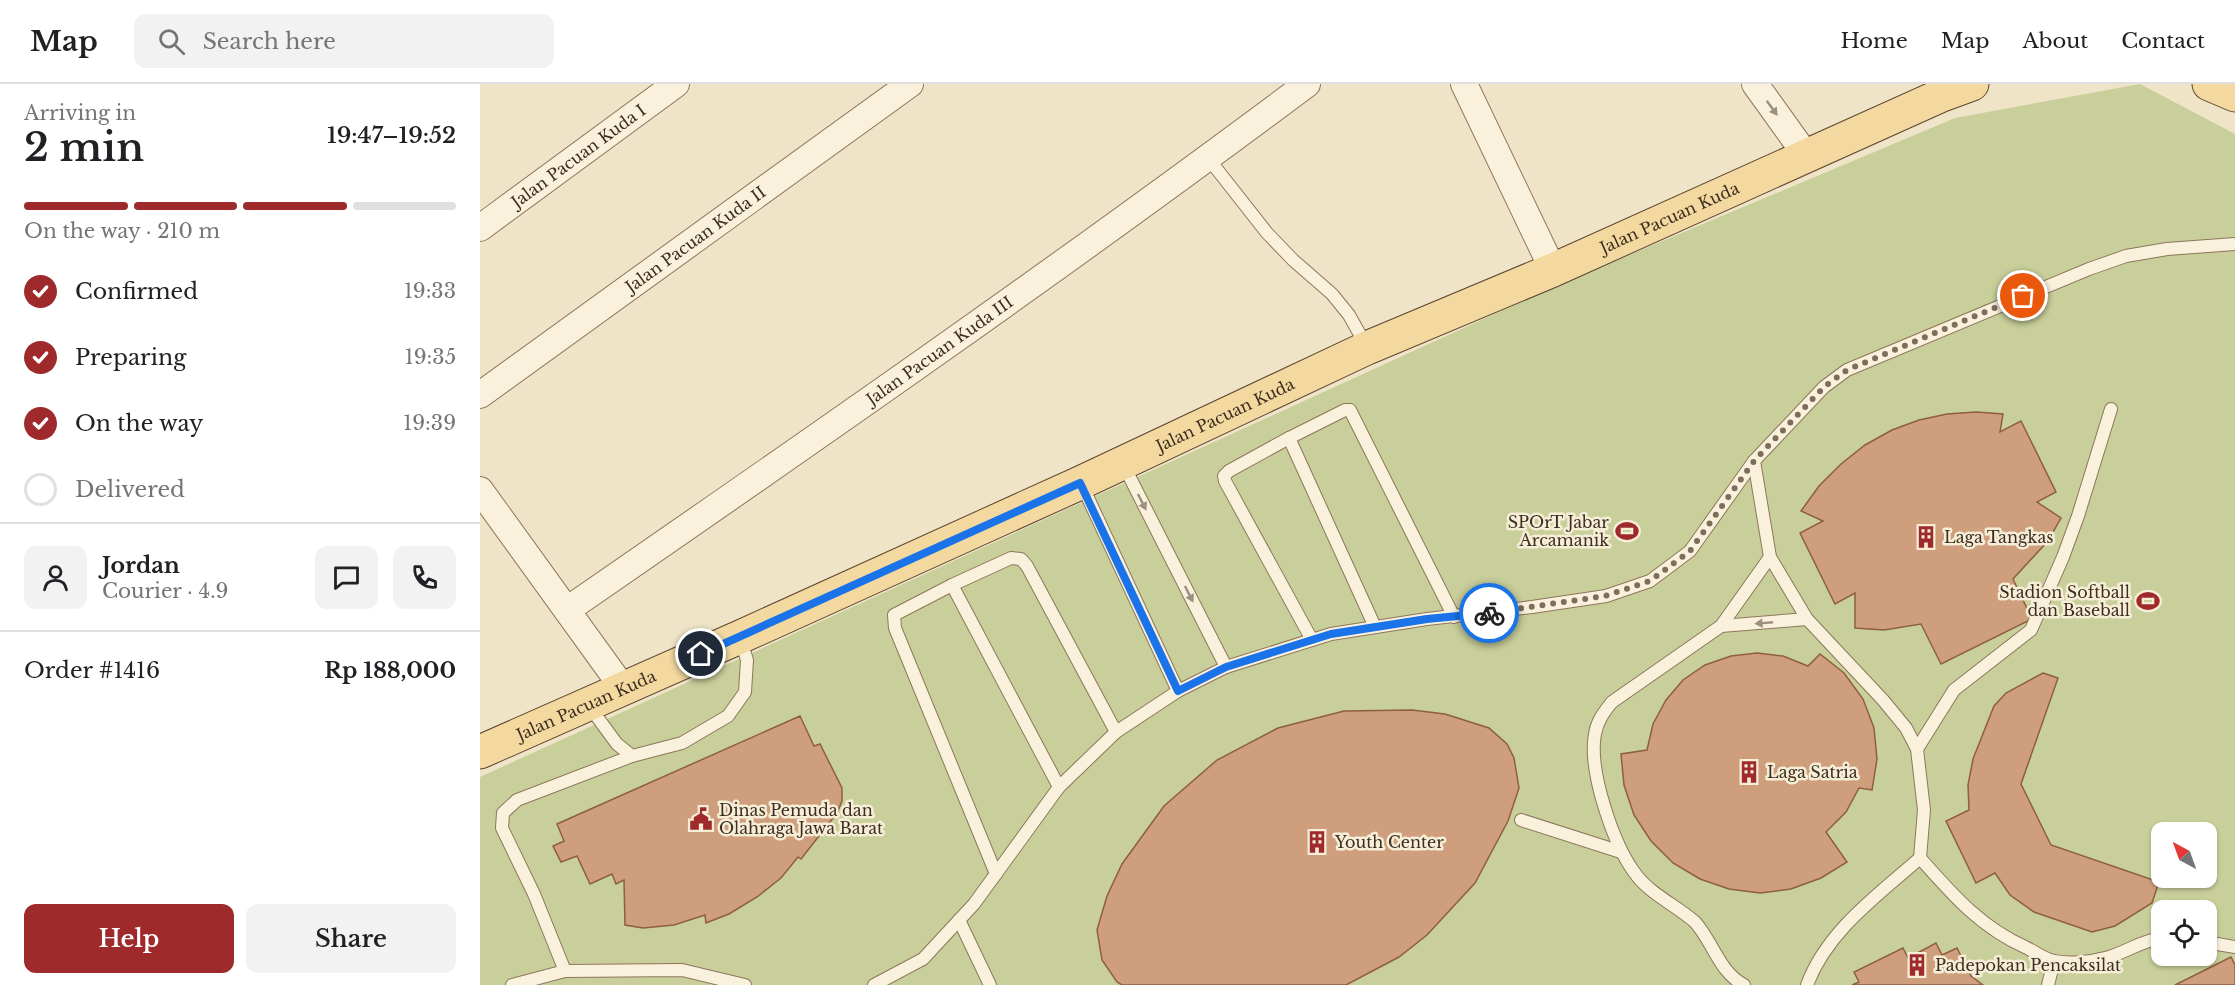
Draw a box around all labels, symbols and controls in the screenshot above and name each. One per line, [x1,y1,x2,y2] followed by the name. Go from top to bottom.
[134,14,554,68] search box
[30,24,98,59] text: Map
[155,25,188,58] icon: search
[203,28,336,55] text: Search here
[1841,28,1908,54] text: Home
[1941,28,1989,54] text: Map
[2022,28,2088,54] text: About
[2121,28,2205,54] text: Contact
[506,100,649,213] street label: Jalan Pacuan Kuda I
[24,101,136,125] text: Arriving in
[1766,101,1778,116] one-way arrow
[327,122,456,149] text: 19:47–19:52
[24,123,144,172] text: 2 min
[1595,178,1742,258] street label: Jalan Pacuan Kuda
[620,182,770,298] street label: Jalan Pacuan Kuda II
[24,219,220,243] text: On the way · 210 m
[1997,270,2048,321] pin
[24,275,57,308] icon: check
[75,278,198,305] text: Confirmed
[404,279,456,303] text: 19:33
[2006,279,2039,312] icon: bag
[861,292,1017,410] street label: Jalan Pacuan Kuda III
[24,341,57,374] icon: check
[75,344,186,371] text: Preparing
[405,345,456,369] text: 19:35
[1151,374,1298,457] street label: Jalan Pacuan Kuda
[24,407,57,440] icon: check
[75,410,203,437] text: On the way
[403,411,456,435] text: 19:39
[75,476,185,503] text: Delivered
[1138,494,1147,511] one-way arrow
[1508,512,1609,550] place label: SPOrT Jabar Arcamanik
[1614,518,1640,544] sports icon: SPOrT Jabar Arcamanik
[1913,524,1939,550] building icon: Laga Tangkas
[1944,527,2054,547] place label: Laga Tangkas
[24,546,87,609] button: person
[315,546,378,609] button: chat
[393,546,456,609] button: phone
[102,552,180,579] text: Jordan
[102,579,228,603] text: Courier · 4.9
[1999,582,2130,620] place label: Stadion Softball dan Baseball
[1459,583,1519,643] courier
[1184,585,1194,602] one-way arrow
[2135,588,2161,614] sports icon: Stadion Softball dan Baseball
[1473,597,1506,630] icon: bike
[1755,618,1774,627] one-way arrow
[675,628,726,679] pin
[684,637,717,670] icon: home
[24,657,160,684] text: Order #1416
[324,657,456,684] text: Rp 188,000
[511,665,659,745] street label: Jalan Pacuan Kuda
[1736,759,1762,785] building icon: Laga Satria
[1767,762,1858,782] place label: Laga Satria
[719,800,883,838] place label: Dinas Pemuda dan Olahraga Jawa Barat
[688,806,714,832] public building icon: Dinas Pemuda dan Olahraga Jawa Barat
[2151,822,2217,888] north arrow
[2151,822,2217,966] map controls
[1304,829,1330,855] building icon: Youth Center
[1334,832,1444,852] place label: Youth Center
[2151,900,2217,966] button: locate
[24,904,234,973] button: Help
[246,904,456,973] button: Share
[1904,952,1930,978] building icon: Padepokan Pencaksilat
[1935,955,2121,975] place label: Padepokan Pencaksilat

